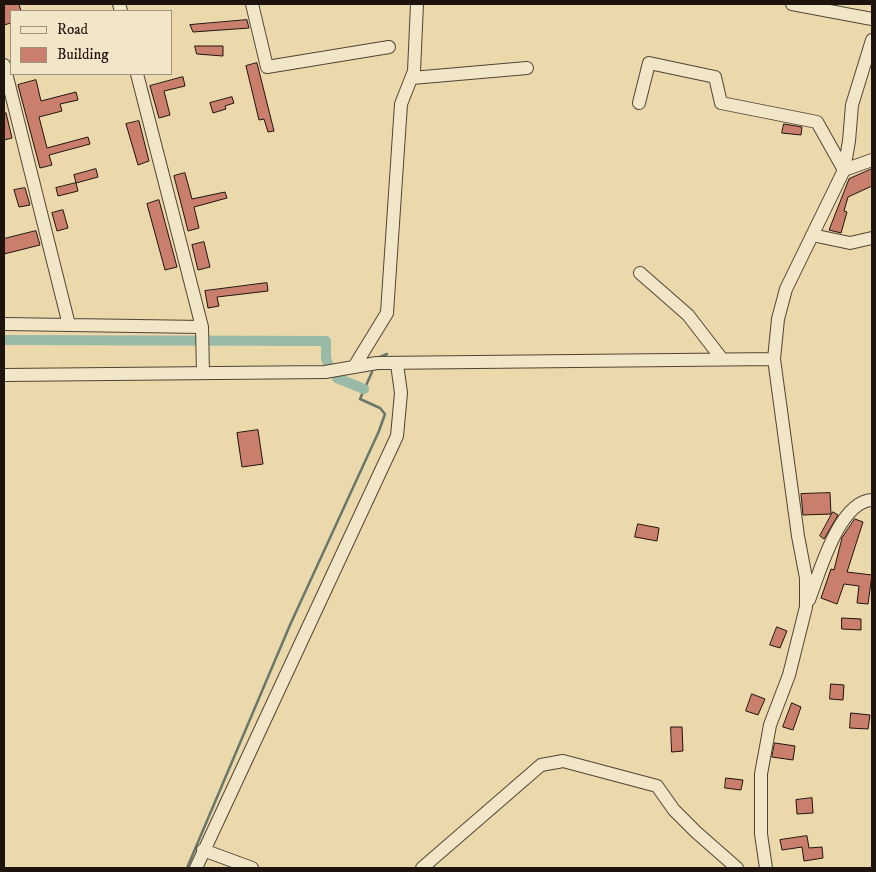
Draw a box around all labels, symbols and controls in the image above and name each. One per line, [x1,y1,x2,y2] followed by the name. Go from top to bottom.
[10,10,172,75] legend
[57,20,88,39] text: Road
[57,45,109,64] text: Building

